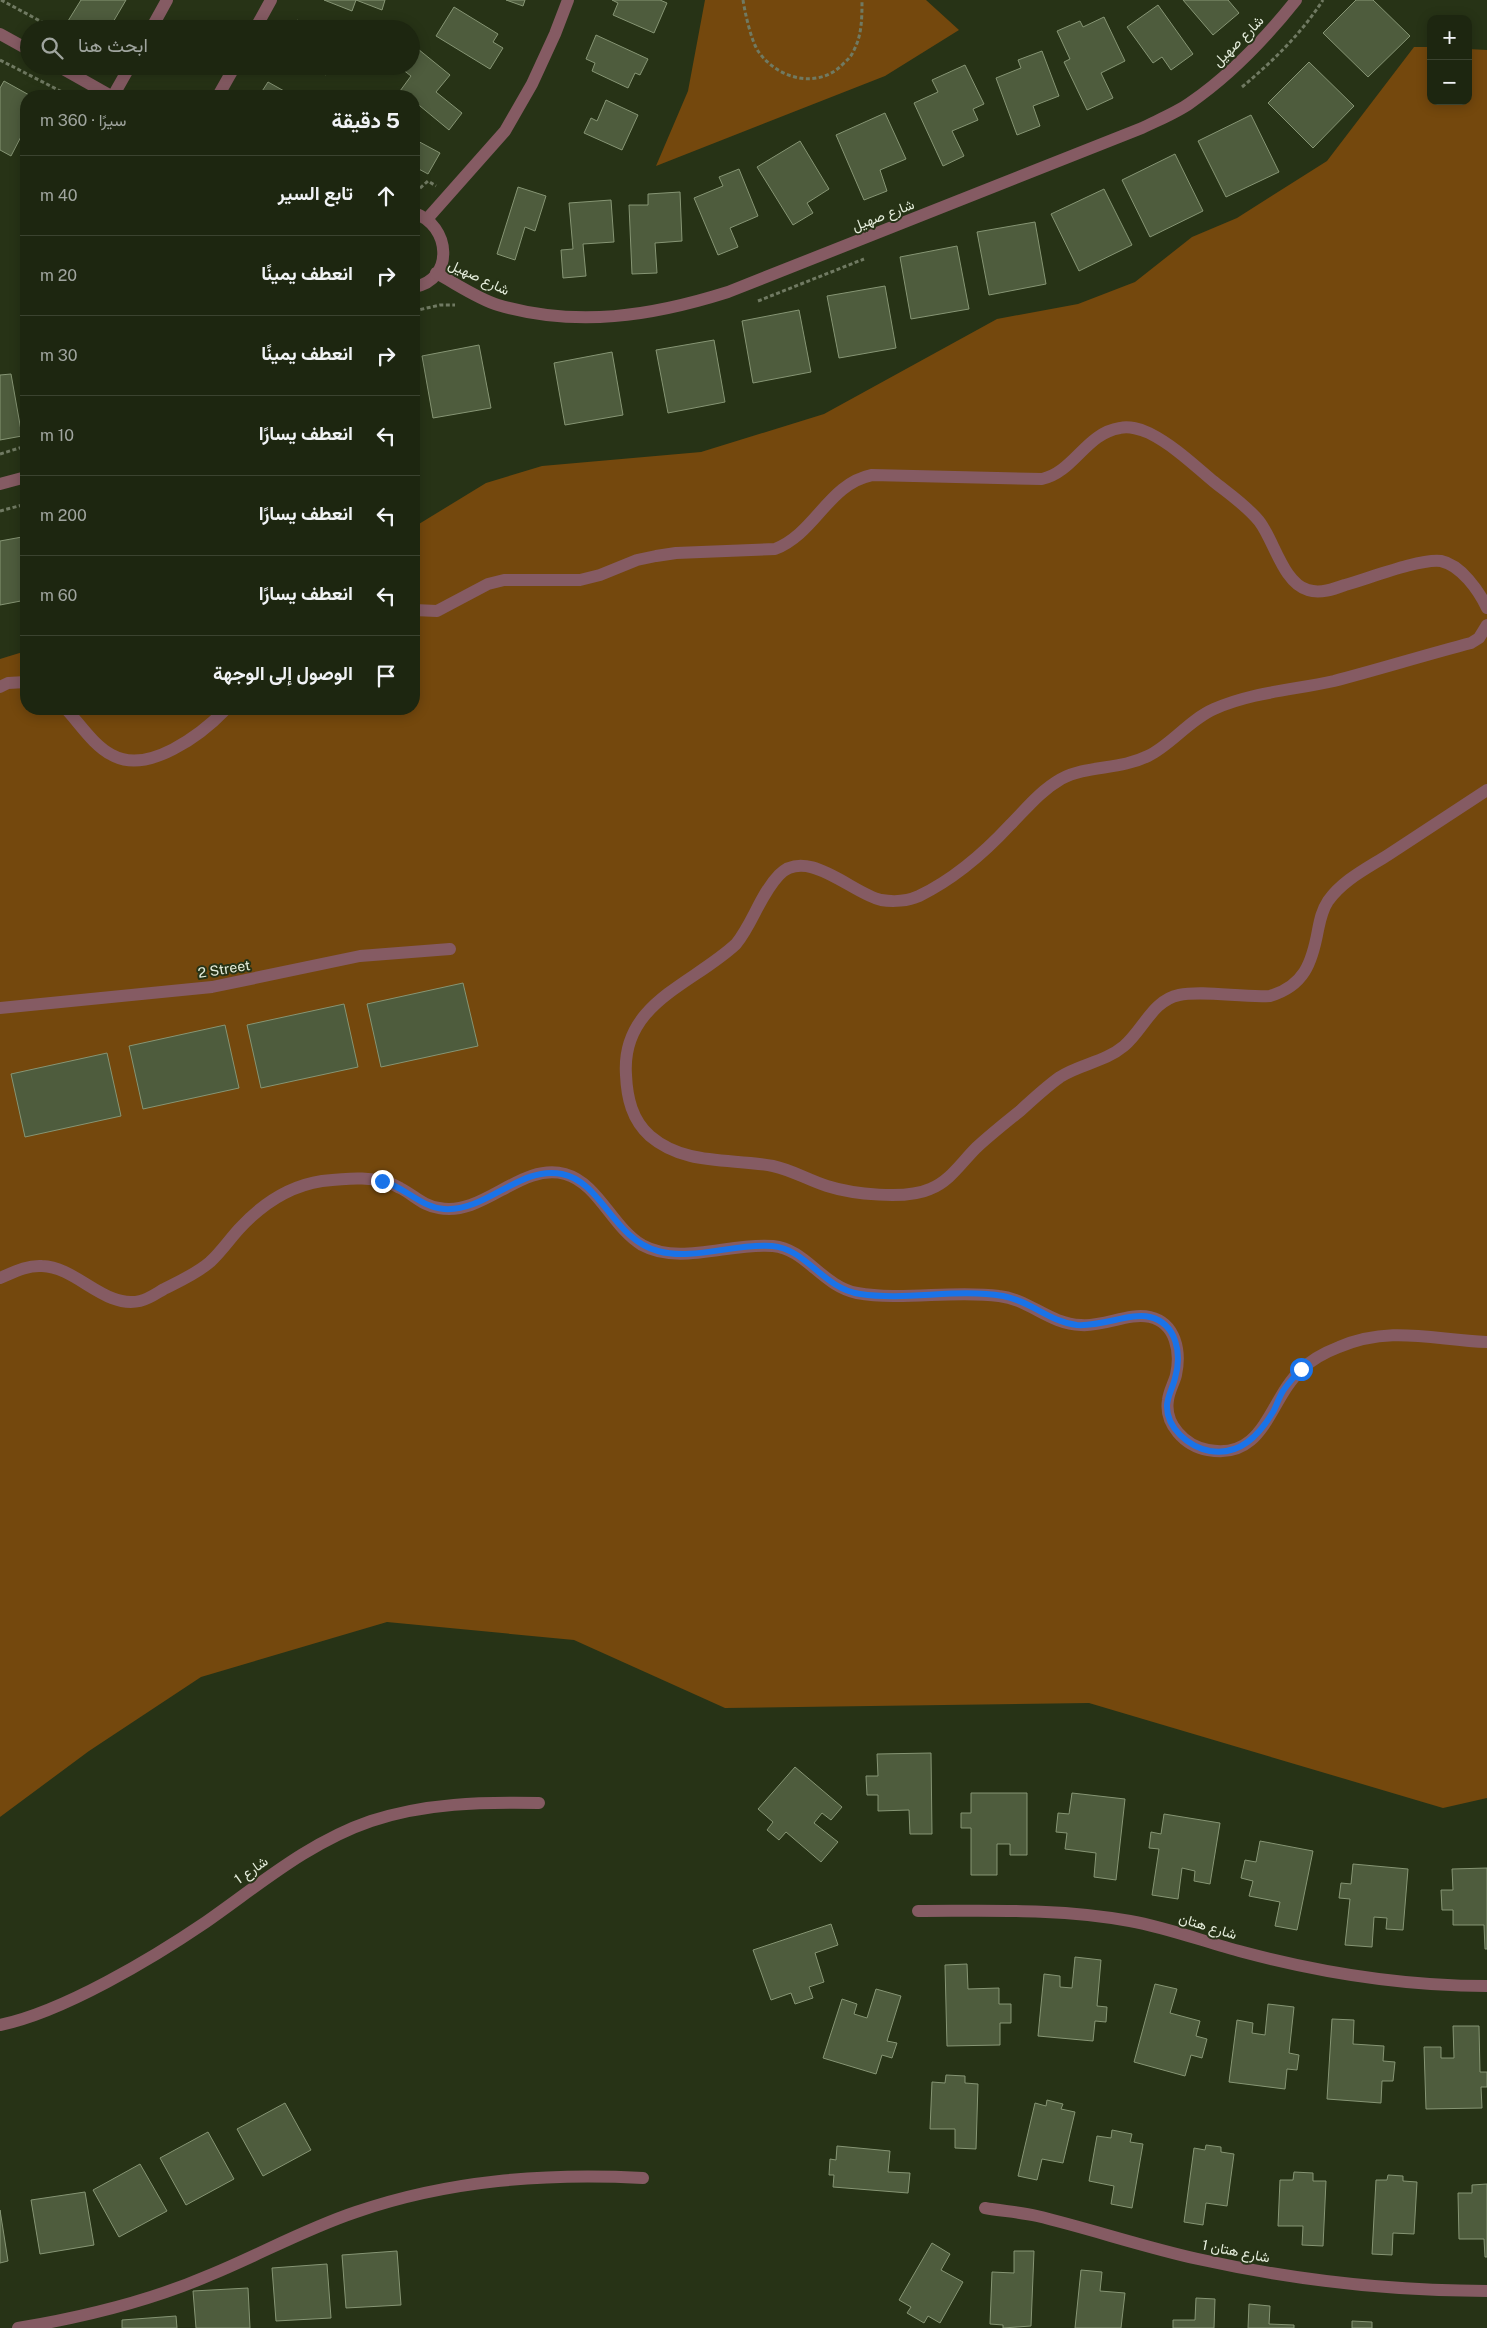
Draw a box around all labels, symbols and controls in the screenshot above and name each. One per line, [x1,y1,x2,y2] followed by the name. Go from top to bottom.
[1209,12,1269,72] street label: شارع صهيل
[1427,15,1472,105] map controls
[1427,15,1472,60] button: +
[20,20,420,75] search box
[38,34,66,62] icon: search
[78,34,148,56] text: ابحث هنا
[1427,60,1472,105] button: −
[332,108,400,133] text: 5 دقيقة
[40,111,126,130] text: سيرًا · 360 m
[278,182,353,204] text: تابع السير
[372,182,400,210] icon: ahead
[40,186,78,205] text: 40 m
[850,196,917,237] street label: شارع صهيل
[445,256,512,301] street label: شارع صهيل
[261,262,353,284] text: انعطف يمينًا
[372,262,400,290] icon: right
[40,266,77,285] text: 20 m
[261,342,353,364] text: انعطف يمينًا
[372,342,400,370] icon: right
[40,346,78,365] text: 30 m
[259,422,353,444] text: انعطف يسارًا
[372,422,400,450] icon: left
[40,426,74,445] text: 10 m
[259,502,353,524] text: انعطف يسارًا
[372,502,400,530] icon: left
[40,506,87,525] text: 200 m
[259,582,353,604] text: انعطف يسارًا
[372,582,400,610] icon: left
[40,586,77,605] text: 60 m
[213,662,353,684] text: الوصول إلى الوجهة
[372,662,400,690] icon: arrive
[197,957,251,981] street label: 2 Street
[371,1170,394,1193] route end
[1290,1358,1313,1381] route start
[231,1853,273,1890] street label: شارع 1
[1176,1910,1239,1945] street label: شارع هتان
[1200,2237,1271,2268] street label: شارع هتان 1

